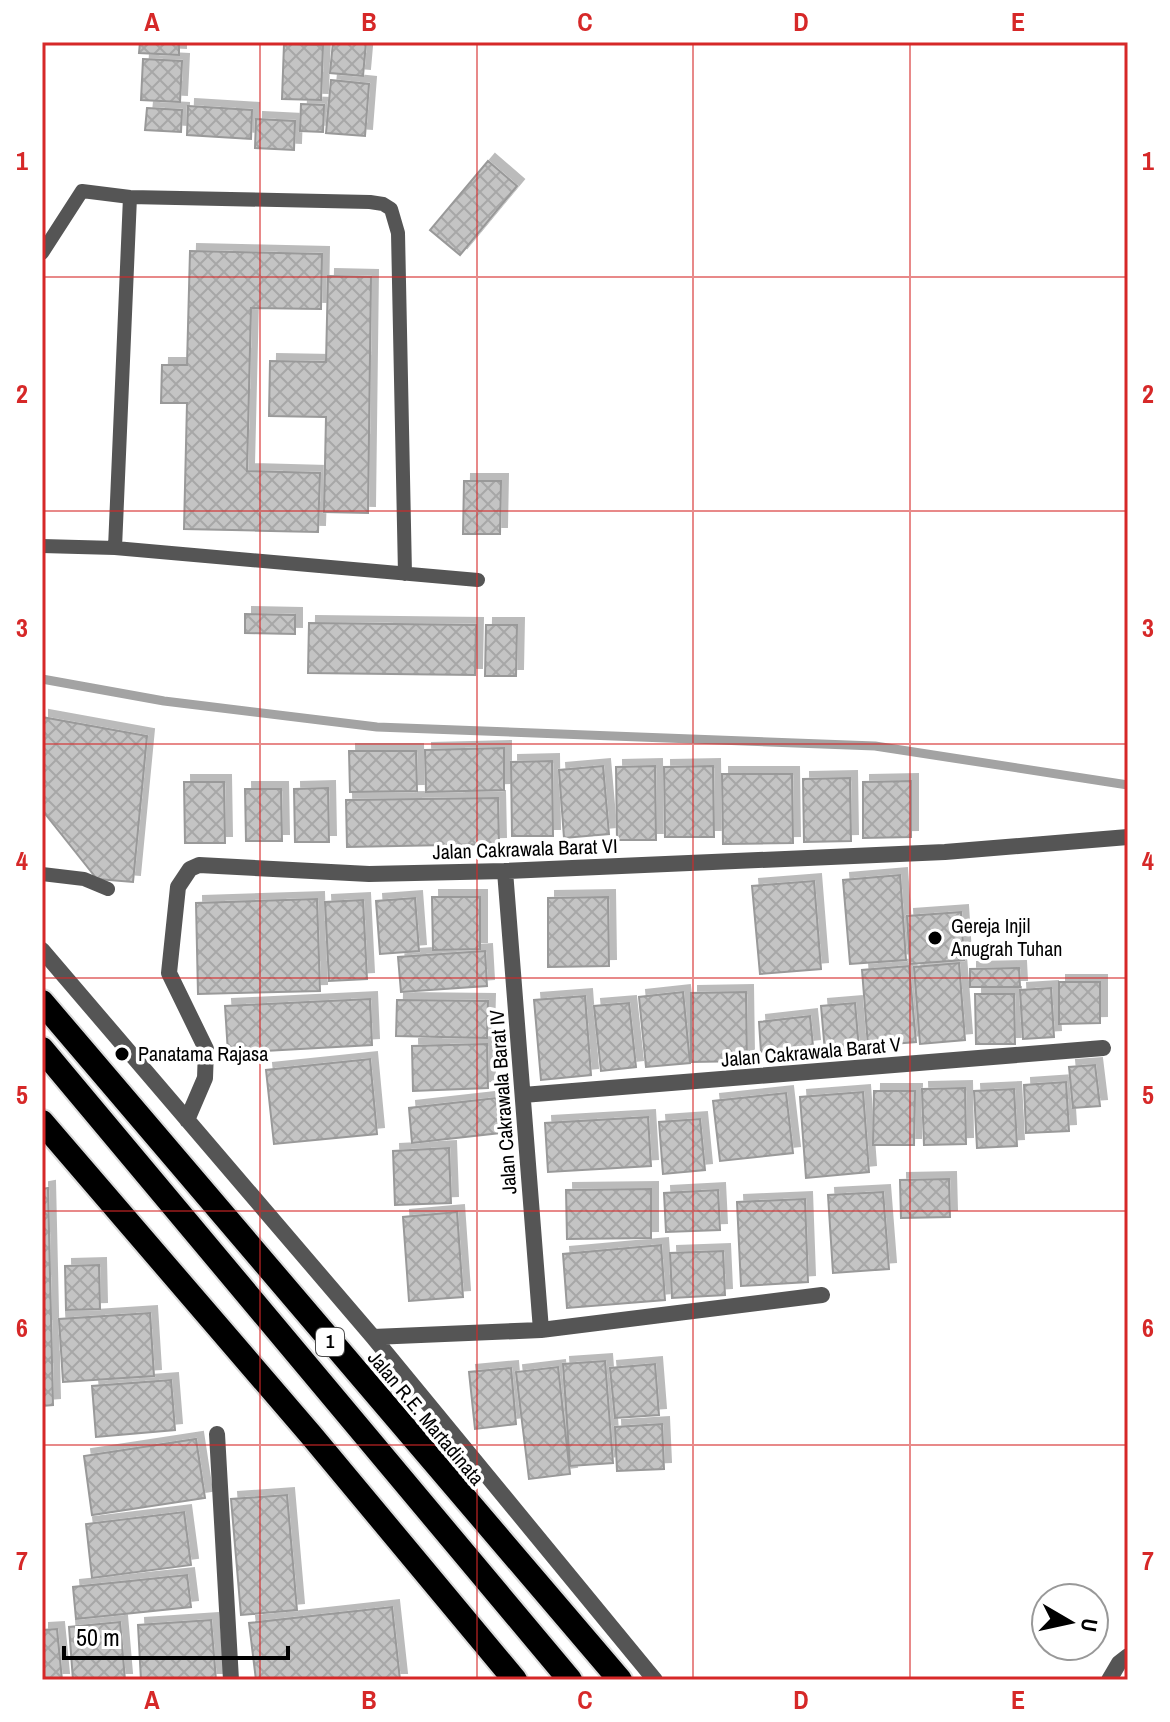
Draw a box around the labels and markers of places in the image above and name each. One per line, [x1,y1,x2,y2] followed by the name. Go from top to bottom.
[950,912,1062,962] place label: Gereja Injil Anugrah Tuhan
[926,929,944,947] marker: Gereja Injil Anugrah Tuhan
[138,1040,268,1067] place label: Panatama Rajasa
[113,1045,131,1063] marker: Panatama Rajasa

